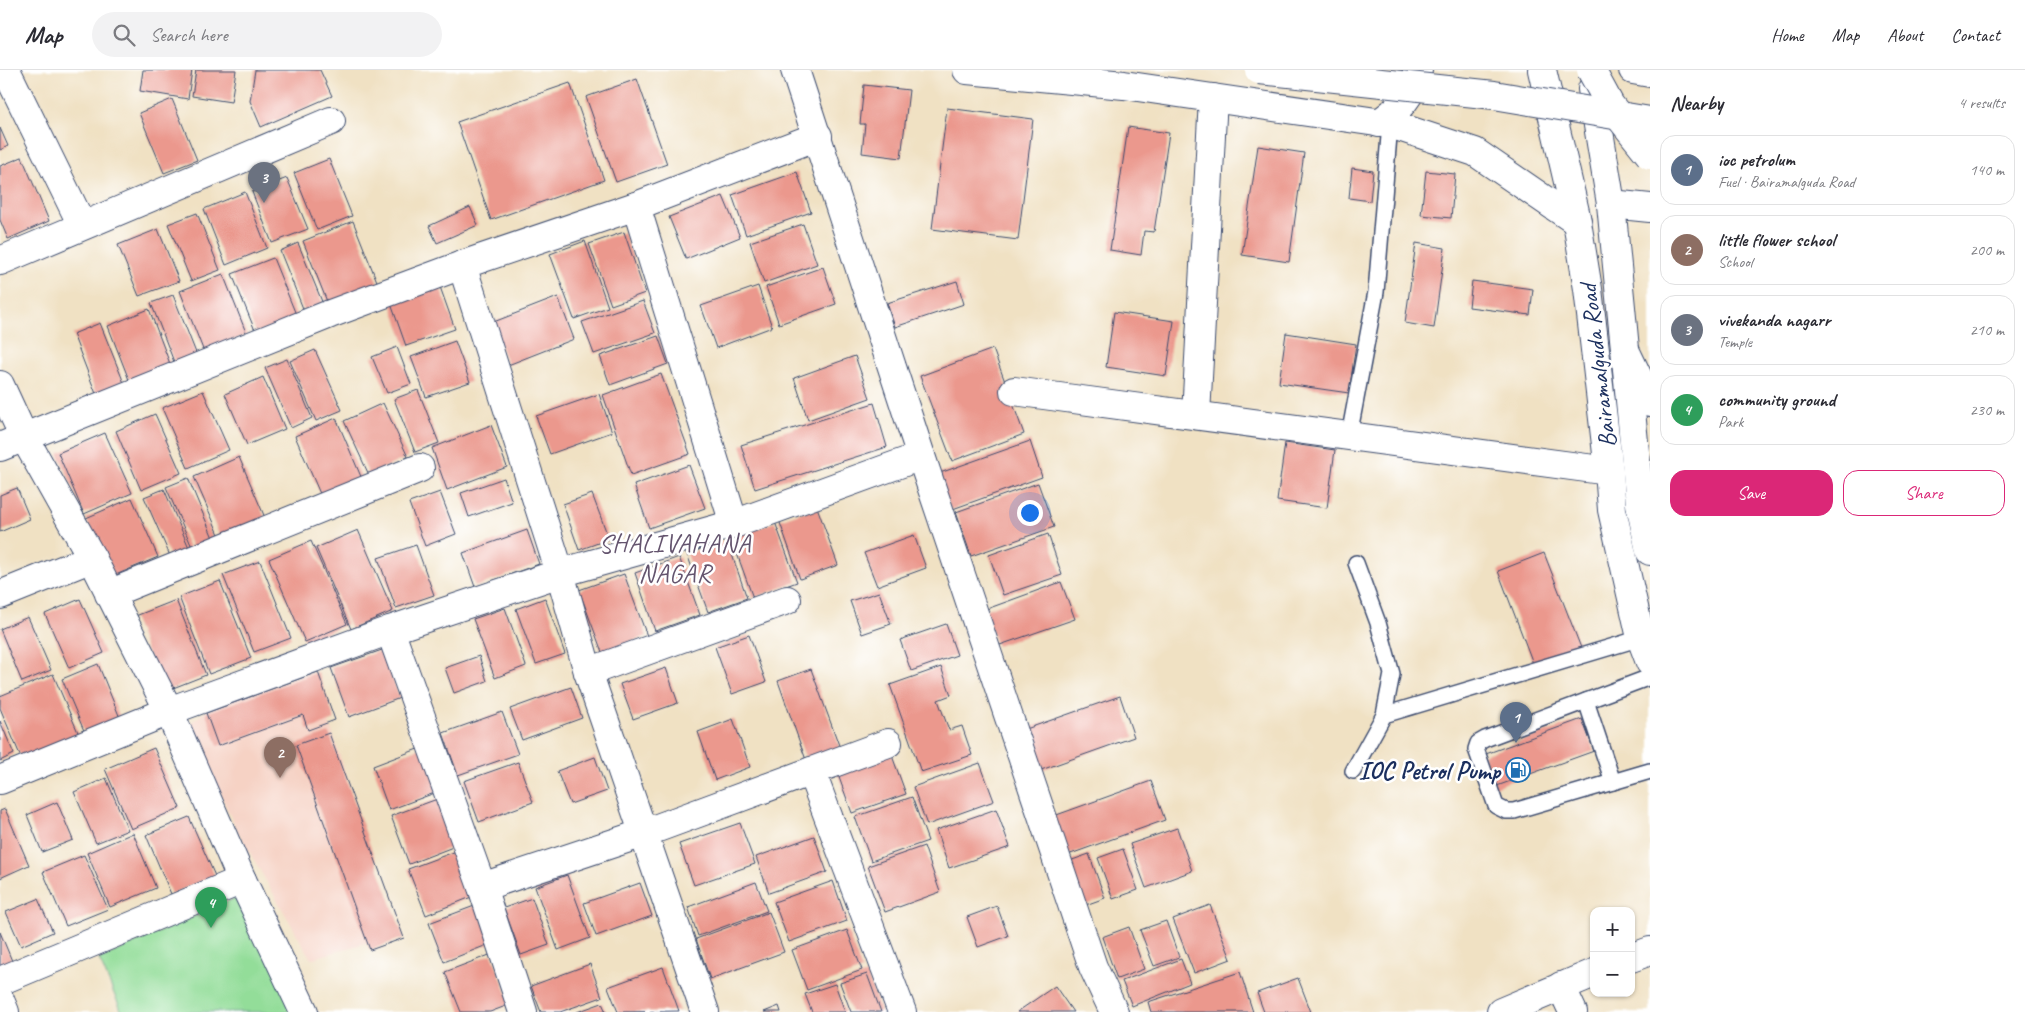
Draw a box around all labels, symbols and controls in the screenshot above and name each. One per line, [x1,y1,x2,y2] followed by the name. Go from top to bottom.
[92,12,442,57] search box
[25,20,62,50] text: Map
[110,21,138,49] icon: search
[150,23,228,47] text: Search here
[1771,24,1804,46] text: Home
[1832,24,1859,46] text: Map
[1887,24,1923,46] text: About
[1951,24,2000,46] text: Contact
[1670,90,1723,116] text: Nearby
[1958,93,2005,113] text: 4 results
[1718,148,1795,172] text: ioc petrolum
[1683,160,1691,180] text: 1
[1970,160,2004,180] text: 140 m
[248,162,280,203] pin: 3
[1718,172,1855,192] text: Fuel · Bairamalguda Road
[1718,228,1835,252] text: little flower school
[1683,240,1691,260] text: 2
[1970,240,2004,260] text: 200 m
[1718,252,1752,272] text: School
[1572,279,1624,449] street label: Bairamalguda Road
[1718,308,1830,332] text: vivekanda nagarr
[1683,320,1691,340] text: 3
[1970,320,2004,340] text: 210 m
[1718,332,1752,352] text: Temple
[1718,388,1835,412] text: community ground
[1683,400,1691,420] text: 4
[1970,400,2004,420] text: 230 m
[1718,412,1743,432] text: Park
[1670,470,1833,516] button: Save
[1843,470,2005,516] button: Share
[1017,500,1043,526] your location
[599,527,752,590] district label: SHALIVAHANA NAGAR
[1500,702,1532,743] pin: 1
[264,737,296,778] pin: 2
[1359,755,1503,787] place label: IOC Petrol Pump
[1505,757,1531,783] fuel station icon: IOC Petrol Pump
[195,887,227,928] pin: 4
[1590,907,1635,997] map controls
[1590,907,1635,952] button: +
[1590,952,1635,997] button: −

